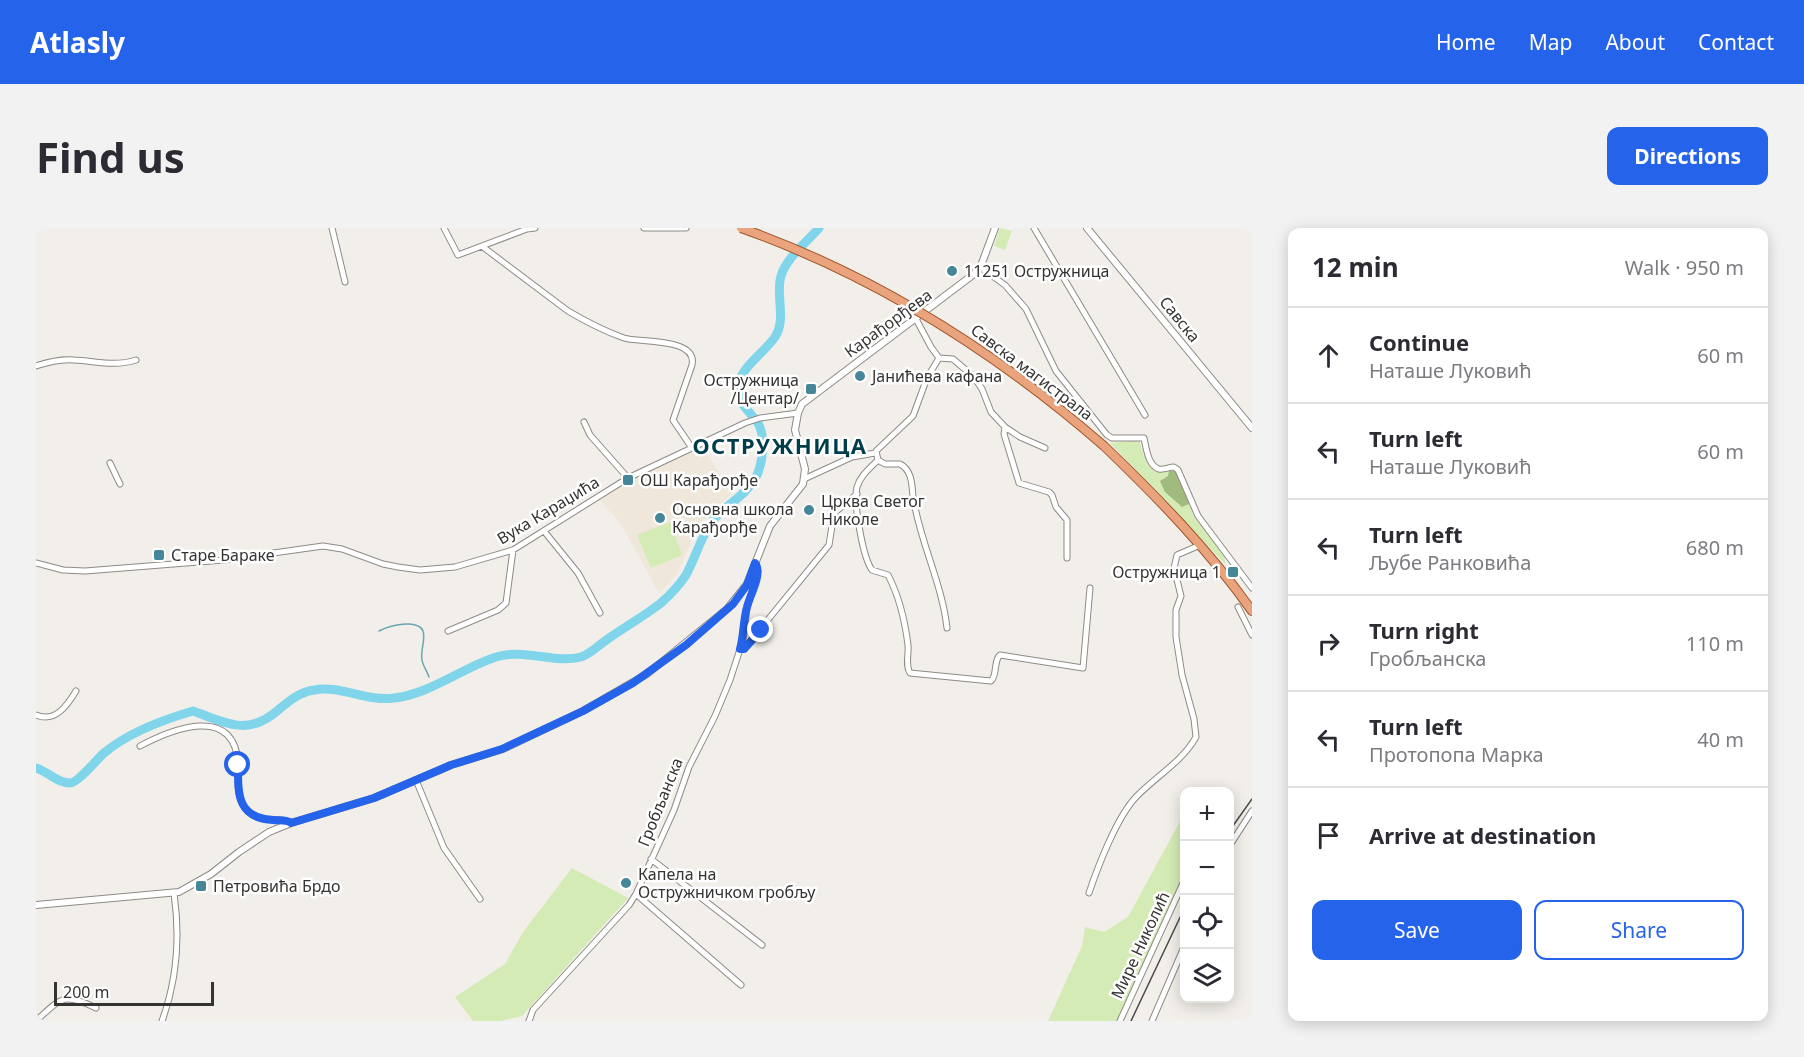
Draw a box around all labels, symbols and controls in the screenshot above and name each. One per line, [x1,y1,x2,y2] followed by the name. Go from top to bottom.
[30,23,125,61] text: Atlasly
[1436,28,1496,56] text: Home
[1529,28,1572,56] text: Map
[1605,28,1665,56] text: About
[1698,28,1774,56] text: Contact
[1607,127,1768,185] button: Directions
[36,128,185,185] text: Find us
[1312,249,1399,285] text: 12 min
[1625,254,1744,281] text: Walk · 950 m
[964,260,1109,282] place label: 11251 Остружница
[945,264,959,278] marker: 11251 Остружница
[840,284,936,362] street label: Карађорђева
[1155,291,1205,347] street label: Савска
[966,319,1098,425] street label: Савска магистрала
[1369,327,1469,357] text: Continue
[1312,339,1345,372] icon: ahead
[1697,342,1744,369] text: 60 m
[1369,357,1532,384] text: Наташе Луковић
[870,365,1002,387] place label: Јанићева кафана
[704,369,799,409] place label: Остружница /Центар/
[853,369,867,383] marker: Јанићева кафана
[804,382,818,396] marker: Остружница /Центар/
[1369,423,1463,453] text: Turn left
[692,430,868,460] district label: ОСТРУЖНИЦА
[1312,435,1345,468] icon: left
[1697,438,1744,465] text: 60 m
[1369,453,1532,480] text: Наташе Луковић
[640,469,758,491] place label: ОШ Карађорђе
[493,471,603,549] street label: Вука Караџића
[621,473,635,487] marker: ОШ Карађорђе
[821,490,925,530] place label: Црква Светог Николе
[672,498,794,538] place label: Основна школа Карађорђе
[802,503,816,517] marker: Црква Светог Николе
[653,511,667,525] marker: Основна школа Карађорђе
[1369,519,1463,549] text: Turn left
[1312,531,1345,564] icon: left
[1686,534,1744,561] text: 680 m
[171,544,275,566] place label: Старе Бараке
[152,548,166,562] marker: Старе Бараке
[1369,549,1531,576] text: Љубе Ранковића
[1112,561,1221,583] place label: Остружница 1
[1226,565,1240,579] marker: Остружница 1
[1369,615,1479,645] text: Turn right
[747,616,773,642] route end
[1312,627,1345,660] icon: right
[1686,630,1744,657] text: 110 m
[1369,645,1486,672] text: Гробљанска
[1369,711,1463,741] text: Turn left
[1312,723,1345,756] icon: left
[1697,726,1744,753] text: 40 m
[1369,741,1544,768] text: Протопопа Марка
[224,751,250,777] route start
[632,754,688,850] street label: Гробљанска
[1180,787,1234,1003] map controls
[1180,787,1234,841] button: +
[1312,819,1345,852] icon: arrive
[1369,820,1596,850] text: Arrive at destination
[1180,841,1234,895] button: −
[638,863,816,903] place label: Капела на Остружничком гробљу
[213,875,341,897] place label: Петровића Брдо
[619,876,633,890] marker: Капела на Остружничком гробљу
[194,879,208,893] marker: Петровића Брдо
[1106,888,1174,1002] street label: Мире Николић
[1180,895,1234,949] button: locate
[1312,900,1522,960] button: Save
[1534,900,1744,960] button: Share
[1180,949,1234,1003] button: layers
[54,979,214,1006] scale bar
[63,981,110,1003] text: 200 m

